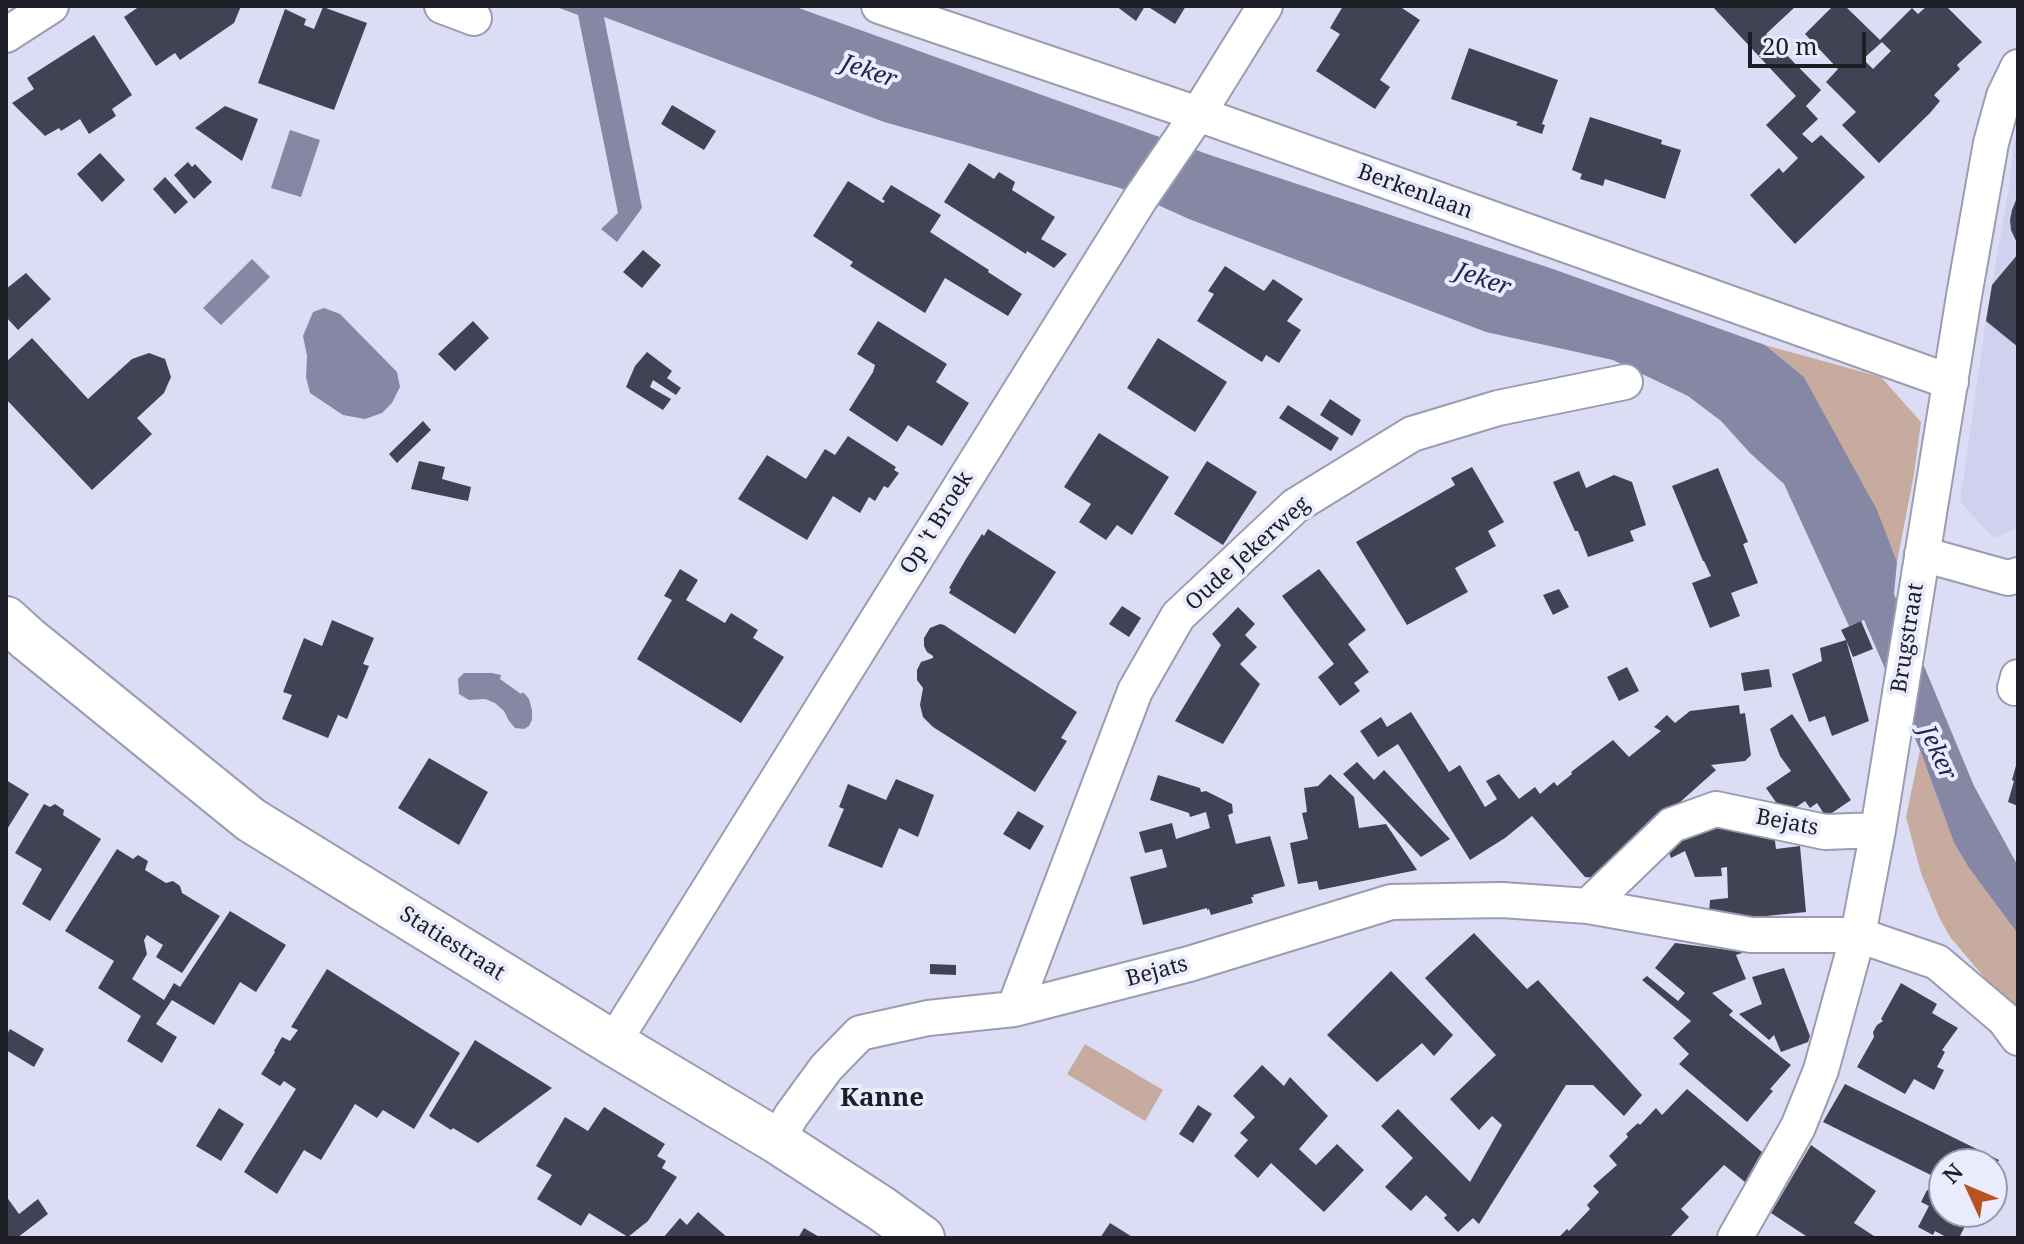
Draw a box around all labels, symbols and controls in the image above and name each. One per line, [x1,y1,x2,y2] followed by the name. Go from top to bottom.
[1752,16,1870,66] scale bar
[1762,29,1818,62] text: 20 m
[838,49,900,95] water label: Jeker
[1354,159,1476,225] street label: Berkenlaan
[1452,257,1514,303] water label: Jeker
[895,467,979,579] street label: Op 't Broek
[1180,491,1316,617] street label: Oude Jekerweg
[1886,581,1930,695] street label: Brugstraat
[1912,721,1962,785] water label: Jeker
[1754,804,1820,842] street label: Bejats
[395,901,509,987] street label: Statiestraat
[1123,951,1191,993] street label: Bejats
[840,1083,924,1115] district label: Kanne
[1928,1148,2008,1228] north arrow
[1935,1156,1969,1189] text: N

